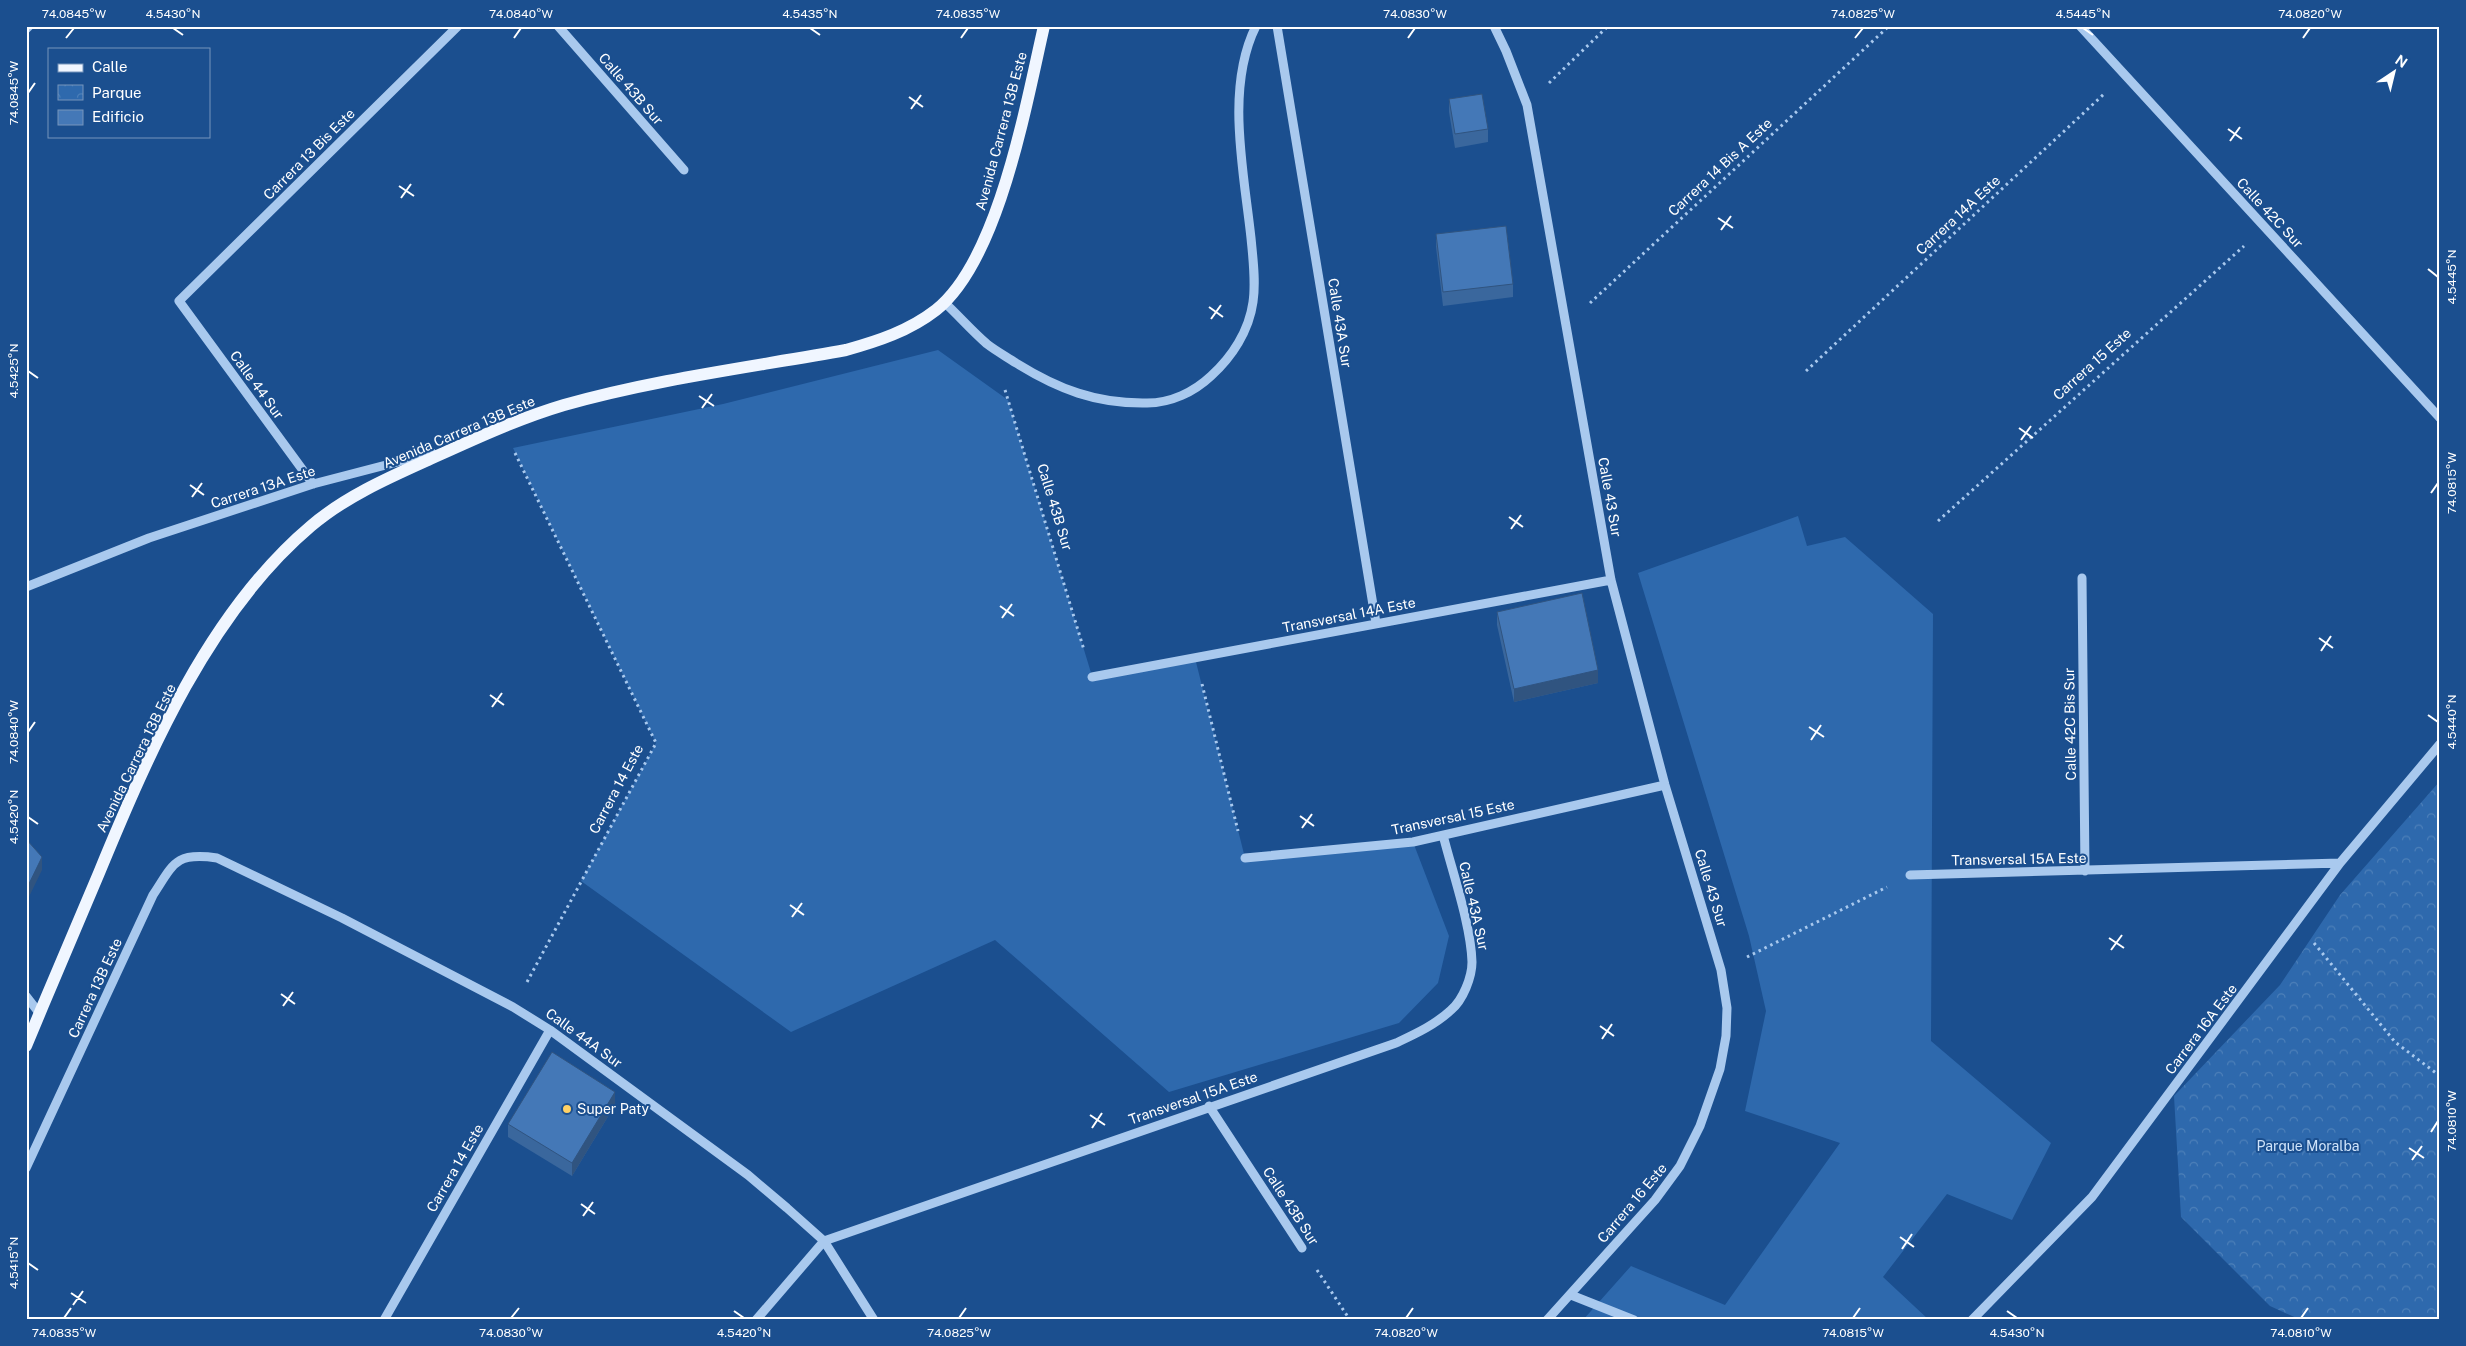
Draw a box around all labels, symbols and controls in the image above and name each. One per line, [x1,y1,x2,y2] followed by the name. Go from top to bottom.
[42,7,107,21] text: 74.0845°W
[146,7,200,21] text: 4.5430°N
[489,7,554,21] text: 74.0840°W
[782,7,838,21] text: 4.5435°N
[936,7,1001,21] text: 74.0835°W
[1383,7,1448,21] text: 74.0830°W
[1831,7,1896,21] text: 74.0825°W
[2055,7,2111,21] text: 4.5445°N
[2278,7,2342,21] text: 74.0820°W
[48,48,210,138] legend
[2368,48,2418,98] north arrow
[595,50,667,128] street label: Calle 43B Sur
[972,50,1030,212] street label: Avenida Carrera 13B Este
[2392,52,2411,71] text: N
[92,58,128,75] text: Calle
[7,60,21,125] text: 74.0845°W
[92,84,142,101] text: Parque
[260,105,358,203] street label: Carrera 13 Bis Este
[92,108,144,125] text: Edificio
[1665,115,1775,219] street label: Carrera 14 Bis A Este
[1913,172,2003,258] street label: Carrera 14A Este
[2234,175,2306,251] street label: Calle 42C Sur
[2445,249,2459,305] text: 4.5445°N
[1325,277,1355,369] street label: Calle 43A Sur
[2050,325,2134,403] street label: Carrera 15 Este
[7,344,21,398] text: 4.5425°N
[227,348,287,422] street label: Calle 44 Sur
[381,393,537,471] street label: Avenida Carrera 13B Este
[2445,452,2459,514] text: 74.0815°W
[1595,456,1625,538] street label: Calle 43 Sur
[1034,462,1076,552] street label: Calle 43B Sur
[209,463,317,511] street label: Carrera 13A Este
[1281,594,1417,636] street label: Transversal 14A Este
[2061,667,2079,781] street label: Calle 42C Bis Sur
[93,681,179,835] street label: Avenida Carrera 13B Este
[2445,695,2459,749] text: 4.5440°N
[7,699,21,764] text: 74.0840°W
[586,741,646,836] street label: Carrera 14 Este
[7,790,21,844] text: 4.5420°N
[1390,796,1516,838] street label: Transversal 15 Este
[1692,847,1730,929] street label: Calle 43 Sur
[1951,850,2087,868] street label: Transversal 15A Este
[1456,860,1492,952] street label: Calle 43A Sur
[65,935,125,1040] street label: Carrera 13B Este
[2162,981,2240,1077] street label: Carrera 16A Este
[543,1005,625,1071] street label: Calle 44A Sur
[1126,1068,1260,1128] street label: Transversal 15A Este
[2445,1090,2459,1152] text: 74.0810°W
[577,1101,649,1117] place label: Super Paty
[561,1103,573,1115] marker: Super Paty
[423,1121,487,1215] street label: Carrera 14 Este
[2257,1138,2359,1154] park label: Parque Moralba
[1594,1160,1670,1246] street label: Carrera 16 Este
[1260,1164,1322,1248] street label: Calle 43B Sur
[7,1237,21,1289] text: 4.5415°N
[32,1326,97,1340] text: 74.0835°W
[479,1326,544,1340] text: 74.0830°W
[717,1326,771,1340] text: 4.5420°N
[927,1326,992,1340] text: 74.0825°W
[1374,1326,1438,1340] text: 74.0820°W
[1822,1326,1884,1340] text: 74.0815°W
[1990,1326,2044,1340] text: 4.5430°N
[2270,1326,2332,1340] text: 74.0810°W

